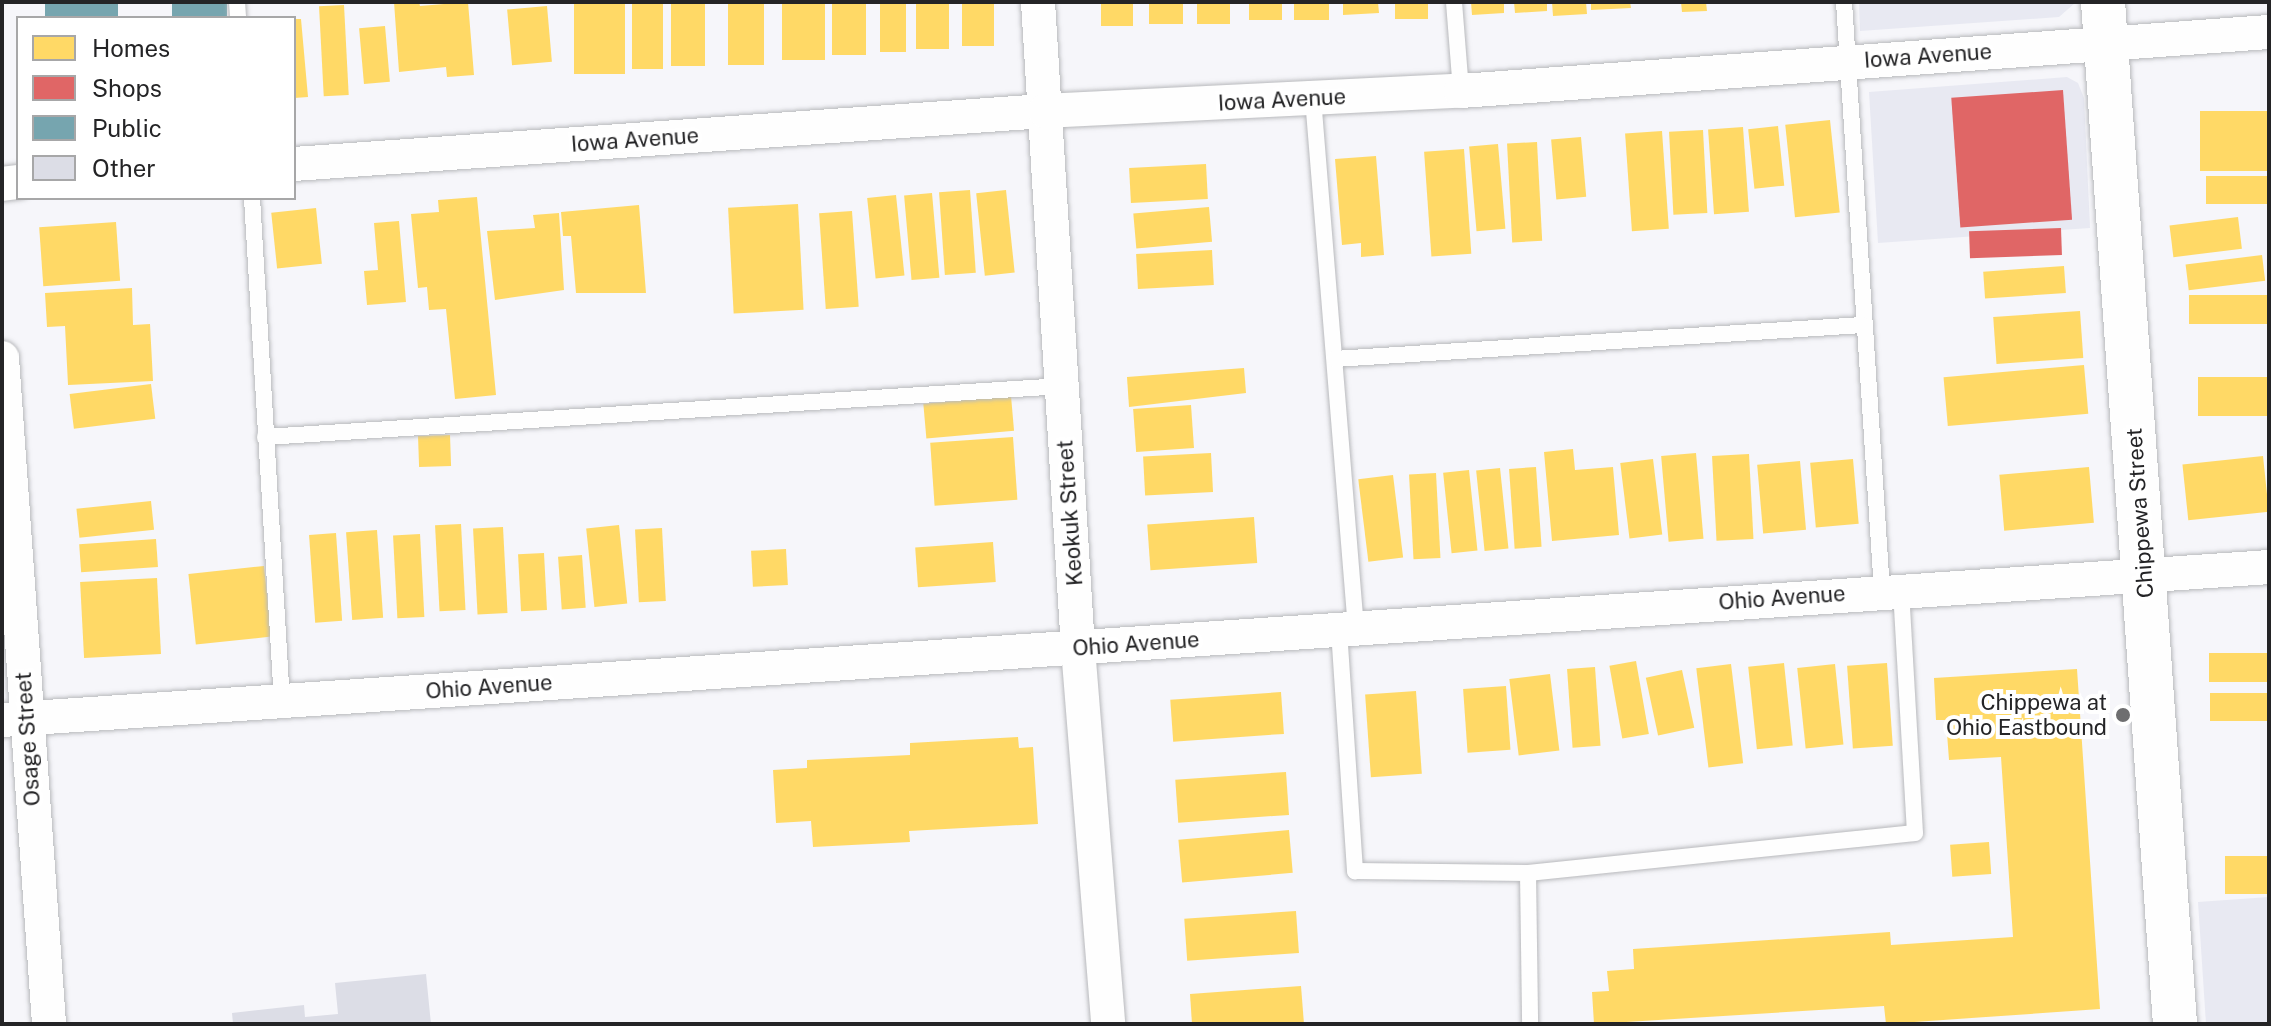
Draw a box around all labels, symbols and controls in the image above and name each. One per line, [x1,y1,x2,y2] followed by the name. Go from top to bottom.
[16,16,296,200] legend
[92,34,170,62] text: Homes
[1863,38,1993,74] street label: Iowa Avenue
[92,74,162,102] text: Shops
[1217,83,1347,117] street label: Iowa Avenue
[92,114,162,142] text: Public
[570,122,700,158] street label: Iowa Avenue
[92,154,156,182] text: Other
[2121,427,2159,599] street label: Chippewa Street
[1052,439,1088,587] street label: Keokuk Street
[1717,580,1847,616] street label: Ohio Avenue
[1071,626,1201,662] street label: Ohio Avenue
[424,669,554,705] street label: Ohio Avenue
[10,671,46,807] street label: Osage Street
[1946,689,2107,740] place label: Chippewa at Ohio Eastbound
[2114,706,2132,724] marker: Chippewa at Ohio Eastbound

